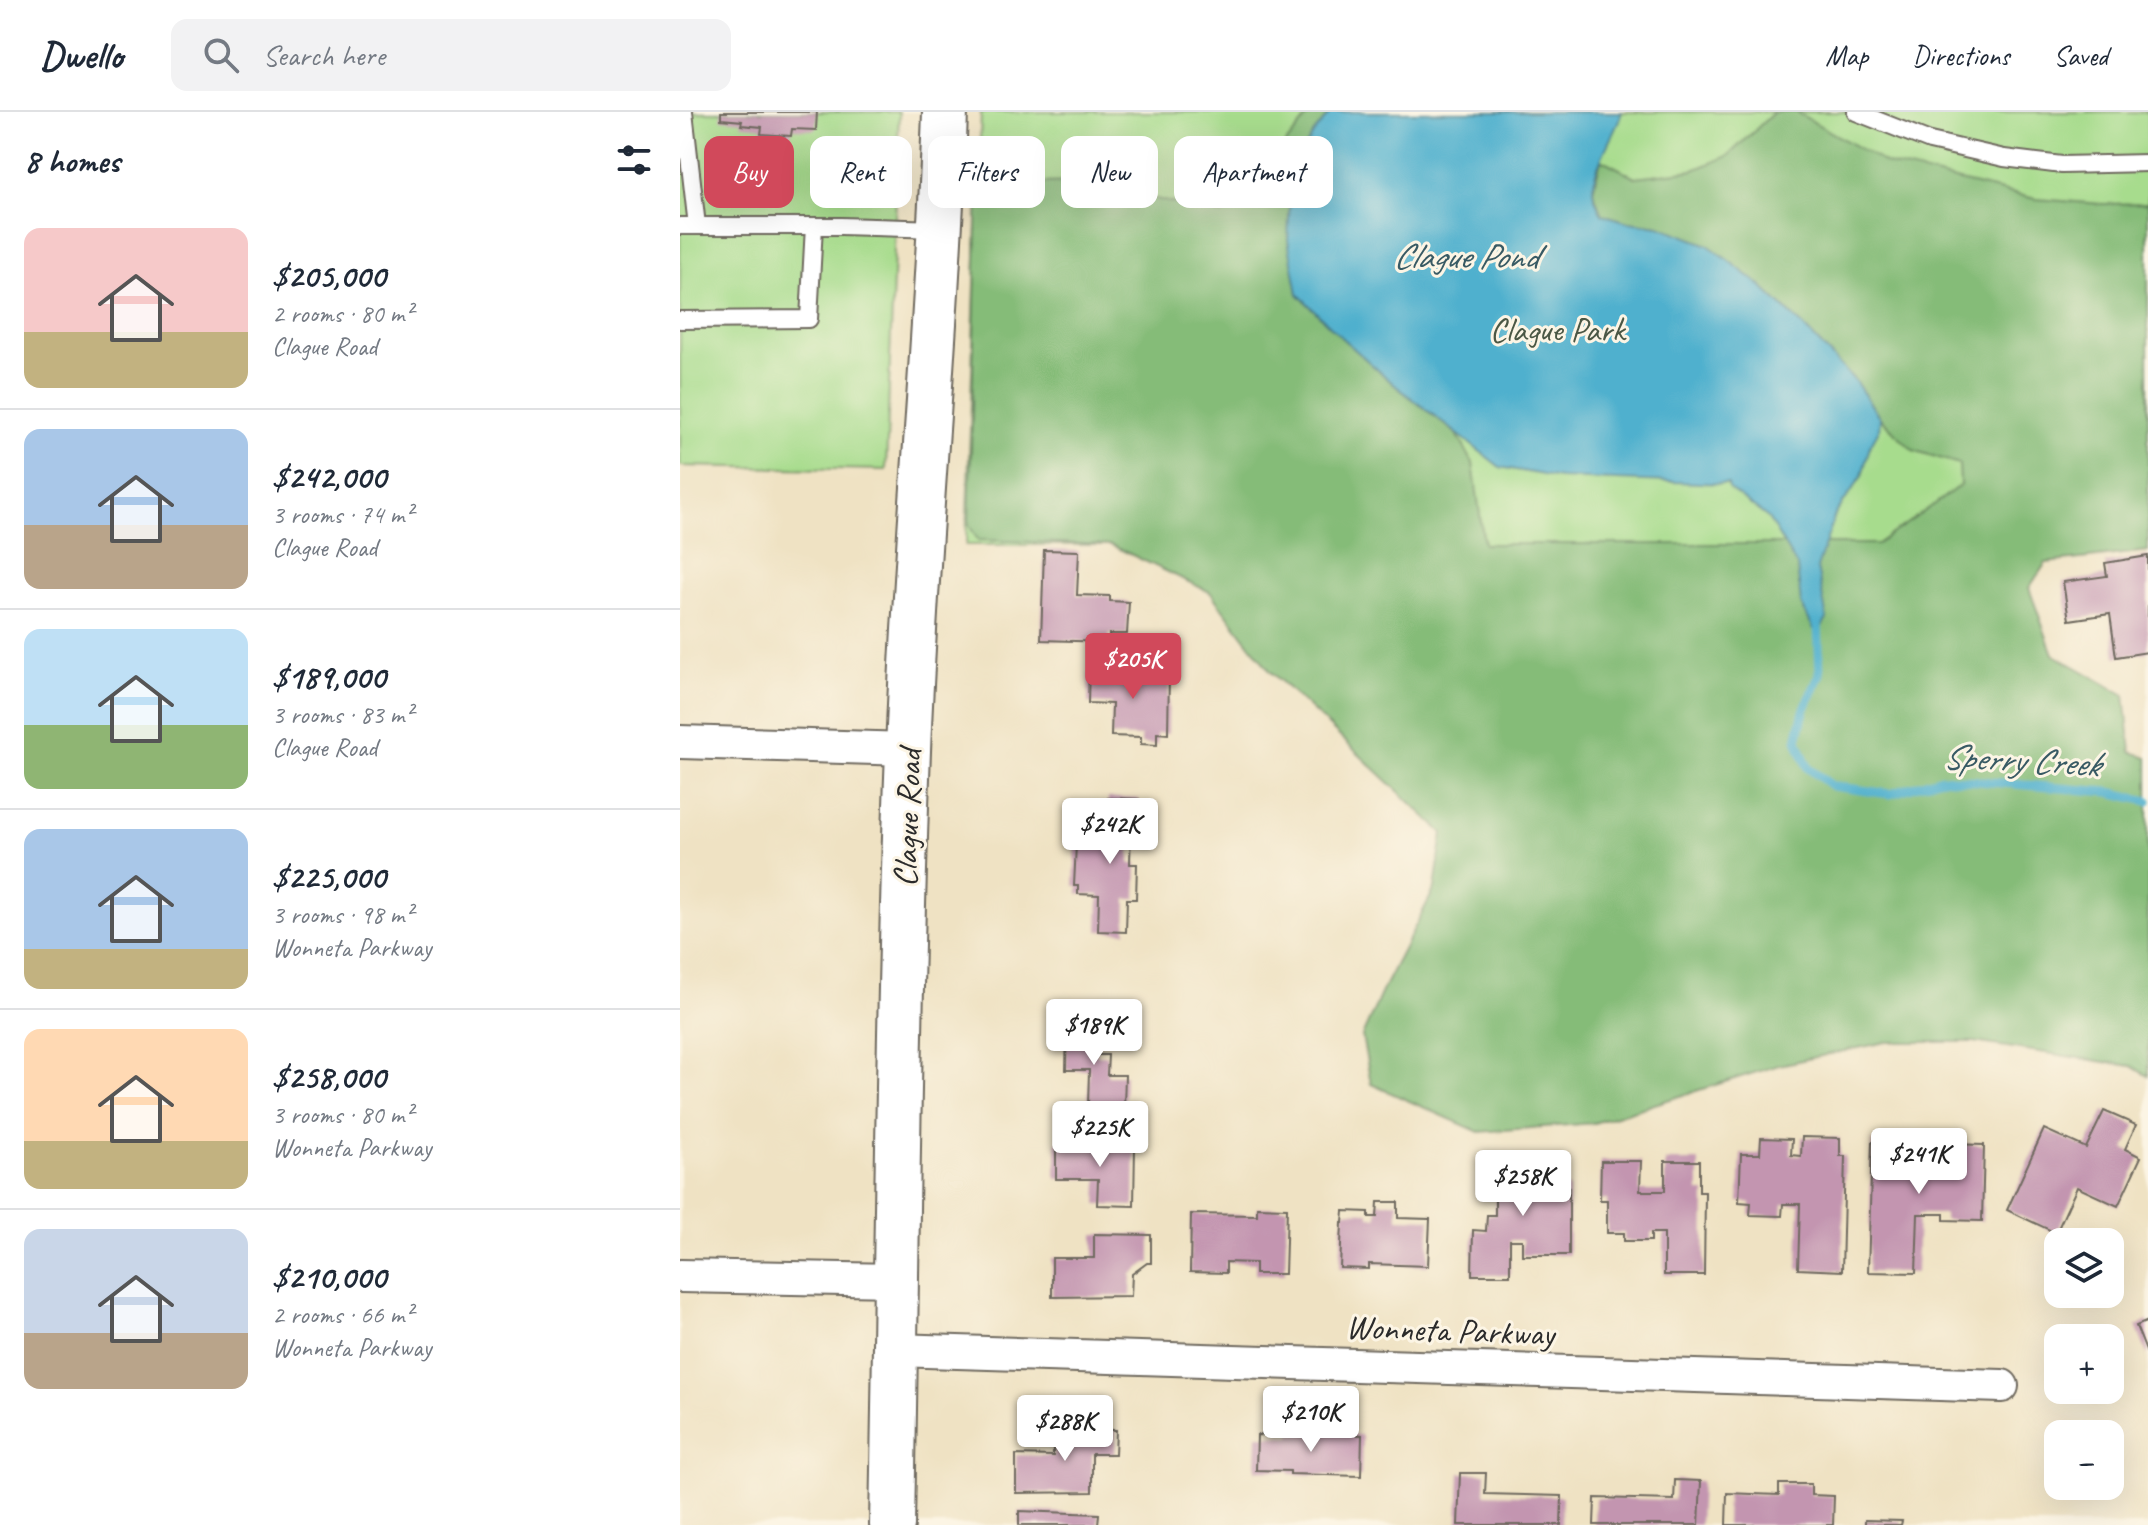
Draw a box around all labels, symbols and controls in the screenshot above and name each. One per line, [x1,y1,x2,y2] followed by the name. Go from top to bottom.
[171,19,731,91] search box
[40,32,123,79] text: Dwello
[199,33,243,77] icon: search
[263,36,385,74] text: Search here
[1825,38,1868,73] text: Map
[1912,38,2010,73] text: Directions
[2054,38,2108,73] text: Saved
[704,136,794,208] chip: Buy
[810,136,912,208] chip: Rent
[928,136,1045,208] chip: Filters
[1061,136,1158,208] chip: New
[1174,136,1333,208] chip: Apartment
[612,138,656,182] icon: filters
[24,139,120,182] text: 8 homes
[1393,233,1548,279] water label: Clague Pond
[272,254,385,297] text: $205,000
[88,260,184,356] icon: home
[272,297,413,330] text: 2 rooms · 80 m²
[1490,308,1627,351] park label: Clague Park
[272,330,377,363] text: Clague Road
[272,455,386,498] text: $242,000
[88,461,184,557] icon: home
[272,498,413,531] text: 3 rooms · 74 m²
[272,531,377,564] text: Clague Road
[1077,633,1189,701] pin: $205K
[1103,642,1163,675] text: $205K
[272,655,385,698] text: $189,000
[88,661,184,757] icon: home
[272,698,413,731] text: 3 rooms · 83 m²
[272,731,377,764] text: Clague Road
[1942,733,2107,787] water label: Sperry Creek
[883,744,931,888] street label: Clague Road
[1054,798,1166,866] pin: $242K
[1080,807,1140,840] text: $242K
[272,855,385,898] text: $225,000
[88,861,184,957] icon: home
[272,898,413,931] text: 3 rooms · 98 m²
[272,931,431,964] text: Wonneta Parkway
[1038,999,1150,1067] pin: $189K
[1064,1008,1124,1041] text: $189K
[272,1055,385,1098] text: $258,000
[88,1061,184,1157] icon: home
[272,1098,413,1131] text: 3 rooms · 80 m²
[1044,1101,1156,1169] pin: $225K
[1070,1110,1130,1143] text: $225K
[1863,1128,1975,1196] pin: $241K
[272,1131,431,1164] text: Wonneta Parkway
[1889,1137,1949,1170] text: $241K
[1467,1150,1579,1218] pin: $258K
[1493,1159,1553,1192] text: $258K
[2044,1228,2124,1500] map controls
[2044,1228,2124,1308] button: layers
[272,1255,386,1298] text: $210,000
[88,1261,184,1357] icon: home
[272,1298,413,1331] text: 2 rooms · 66 m²
[1345,1305,1557,1355] street label: Wonneta Parkway
[2044,1324,2124,1404] button: +
[272,1331,431,1364] text: Wonneta Parkway
[1255,1386,1367,1454] pin: $210K
[1009,1395,1121,1463] pin: $288K
[1281,1395,1341,1428] text: $210K
[1035,1404,1095,1437] text: $288K
[2044,1420,2124,1500] button: −

